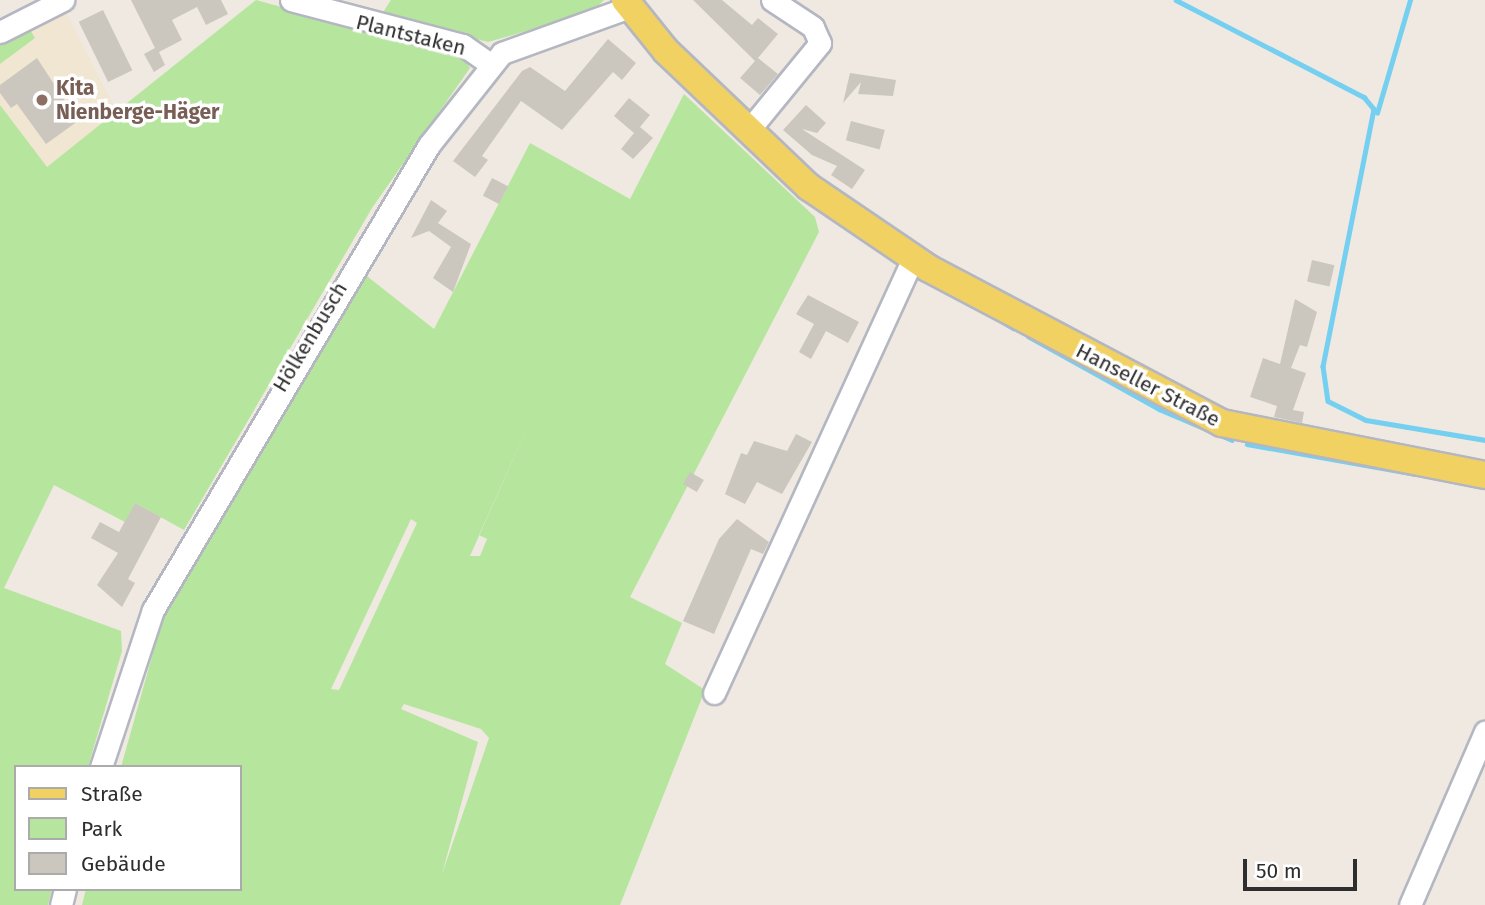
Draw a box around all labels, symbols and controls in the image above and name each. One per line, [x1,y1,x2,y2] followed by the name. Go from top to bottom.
[353,9,469,61] street label: Plantstaken
[56,75,220,125] place label: Kita Nienberge-Häger
[34,92,50,108] marker: Kita Nienberge-Häger
[267,277,353,397] street label: Hölkenbusch
[1072,338,1224,432] street label: Hanseller Straße
[14,765,242,891] legend
[81,781,143,807] text: Straße
[81,816,122,842] text: Park
[1247,846,1361,890] scale bar
[81,851,166,877] text: Gebäude
[1256,858,1302,884] text: 50 m

